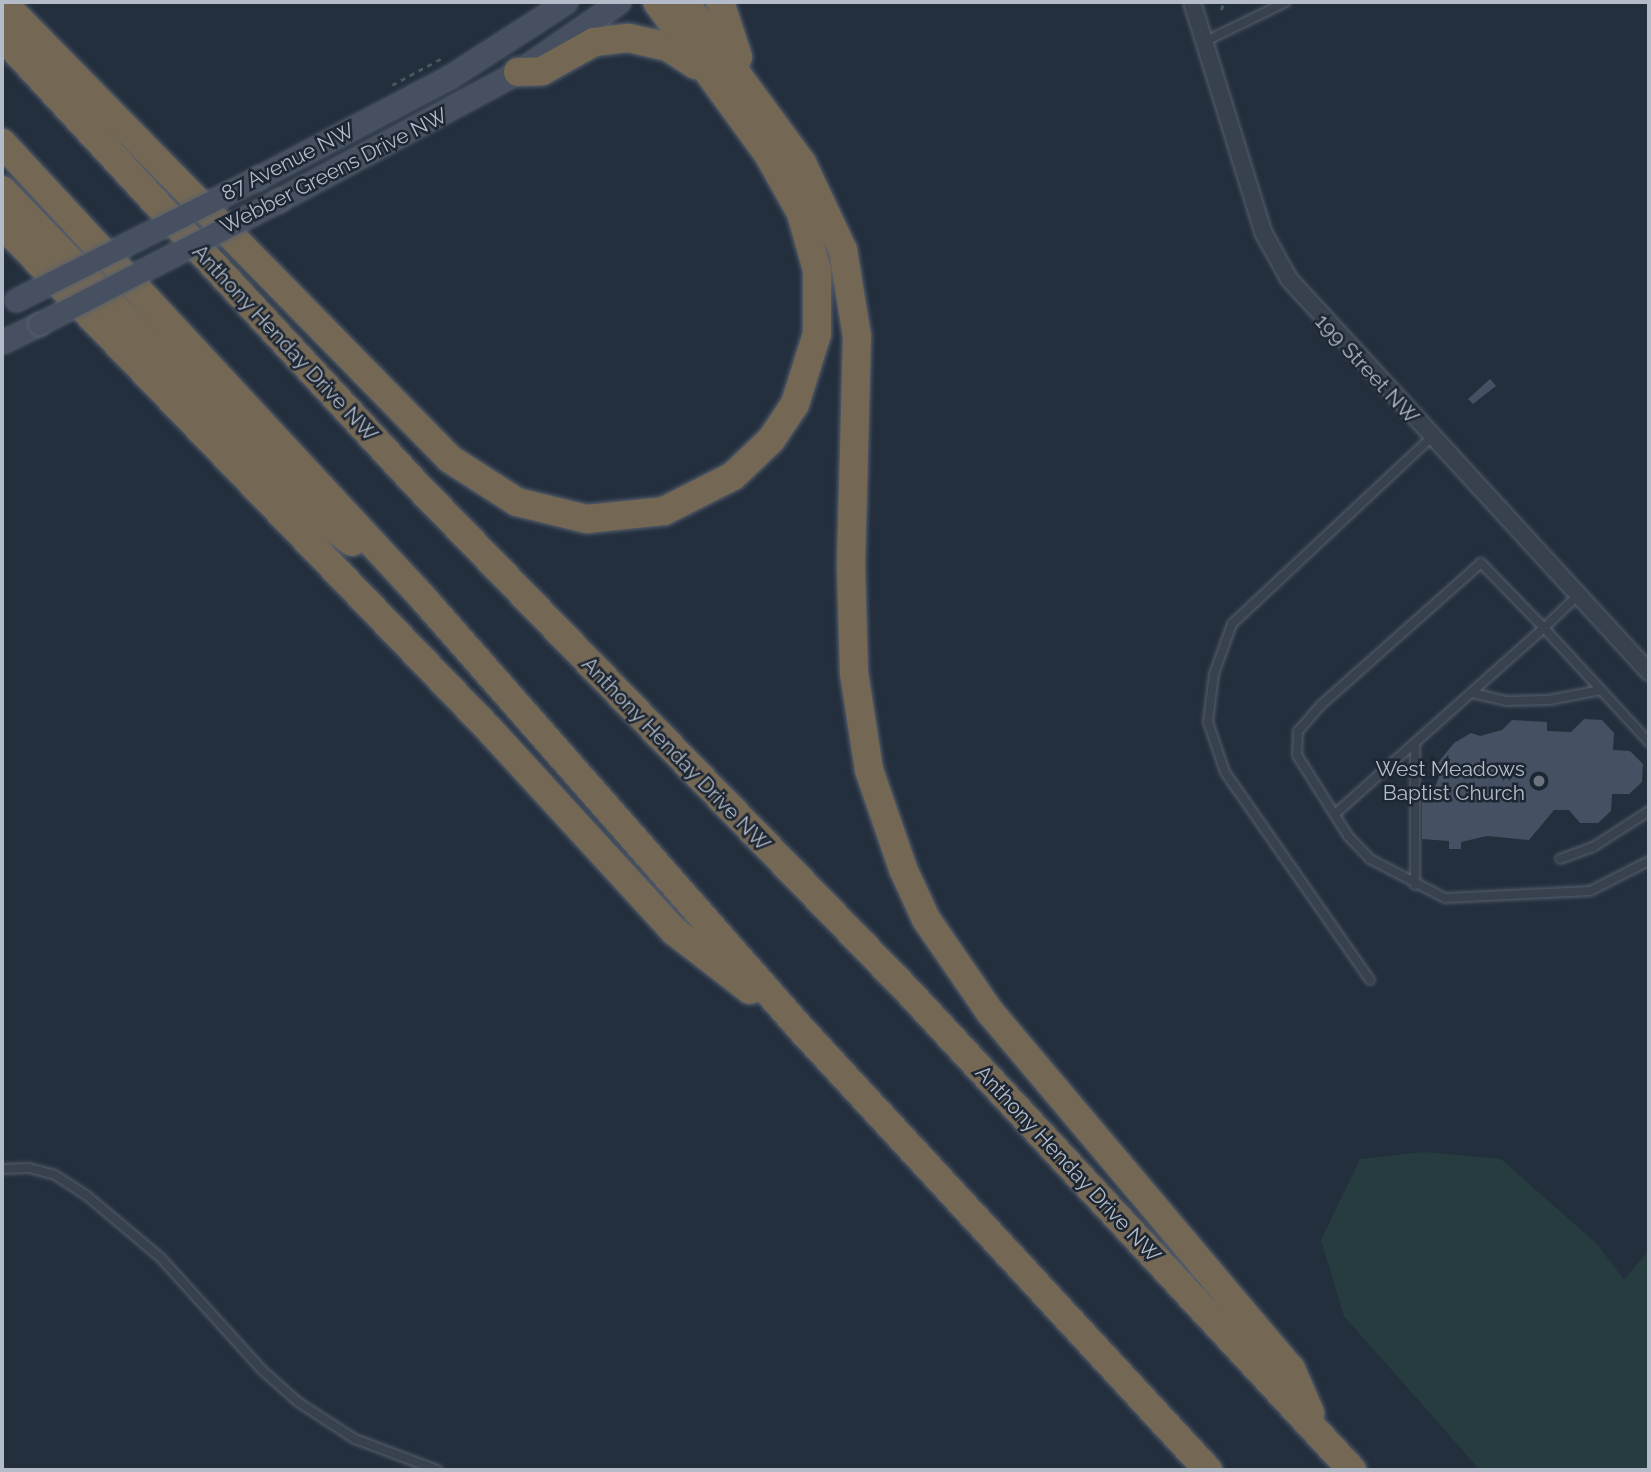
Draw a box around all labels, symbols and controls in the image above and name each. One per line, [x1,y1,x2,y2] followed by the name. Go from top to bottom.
[216,103,452,239] street label: Webber Greens Drive NW
[217,118,359,206] street label: 87 Avenue NW
[187,239,383,447] street label: Anthony Henday Drive NW
[1310,309,1424,429] street label: 199 Street NW
[576,651,776,857] street label: Anthony Henday Drive NW
[1375,756,1525,806] place label: West Meadows Baptist Church
[1531,773,1547,789] marker: West Meadows Baptist Church
[970,1060,1166,1268] street label: Anthony Henday Drive NW

